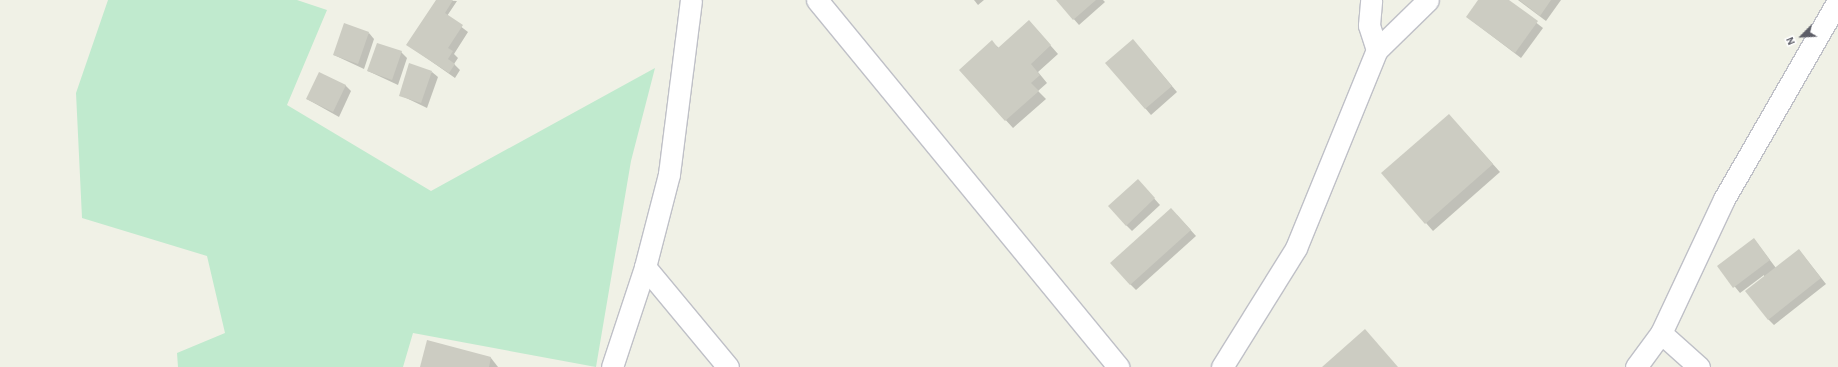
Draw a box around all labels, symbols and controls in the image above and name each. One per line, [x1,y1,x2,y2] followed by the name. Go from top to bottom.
[1782,16,1822,56] north arrow
[1784,35,1797,47] text: N

